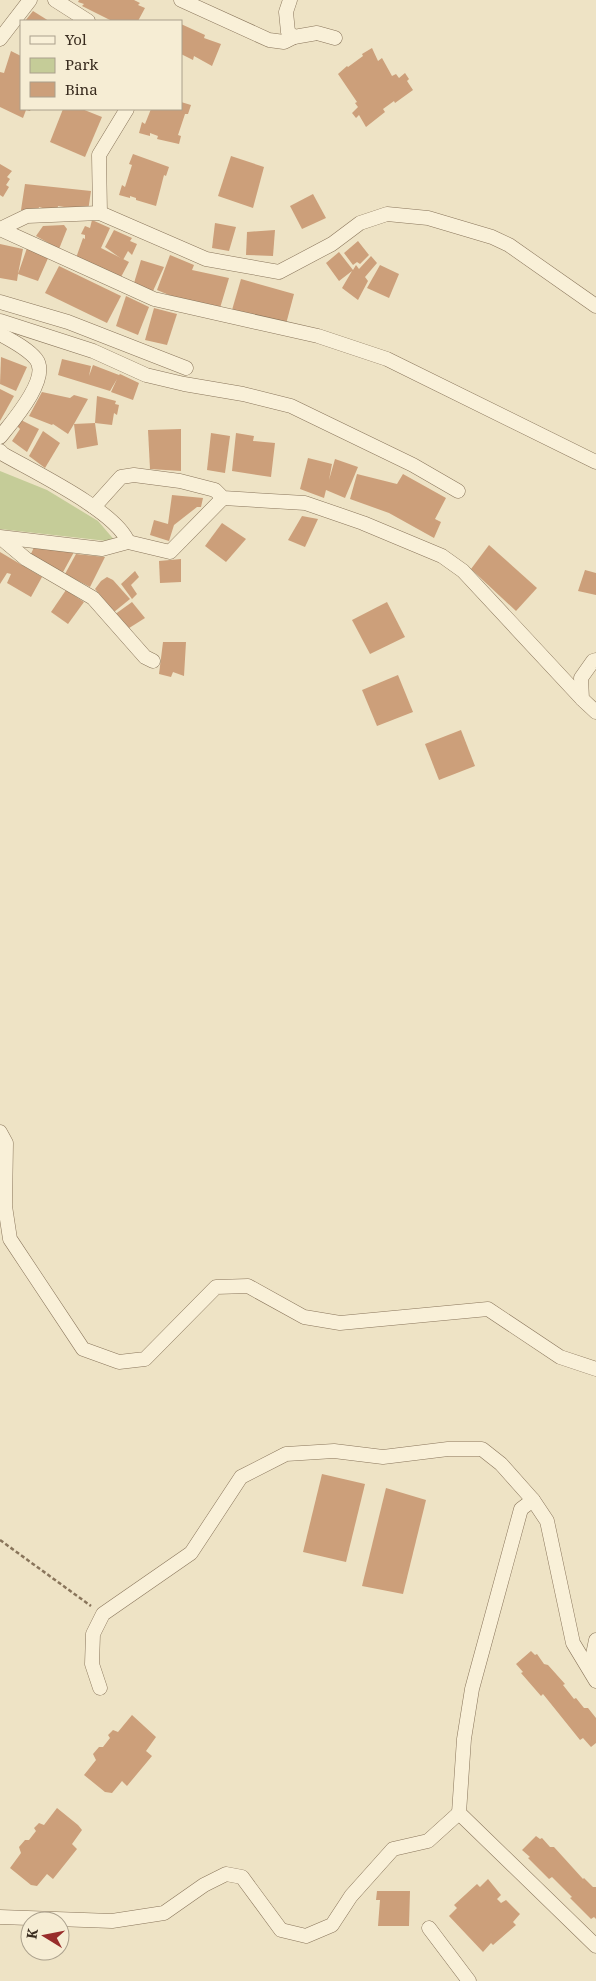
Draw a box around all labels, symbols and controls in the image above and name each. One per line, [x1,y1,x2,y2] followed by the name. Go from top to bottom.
[20,20,182,110] legend
[64,29,87,49] text: Yol
[65,54,99,74] text: Park
[65,79,98,99] text: Bina
[20,1911,70,1961] north arrow
[21,1926,42,1940] text: K

